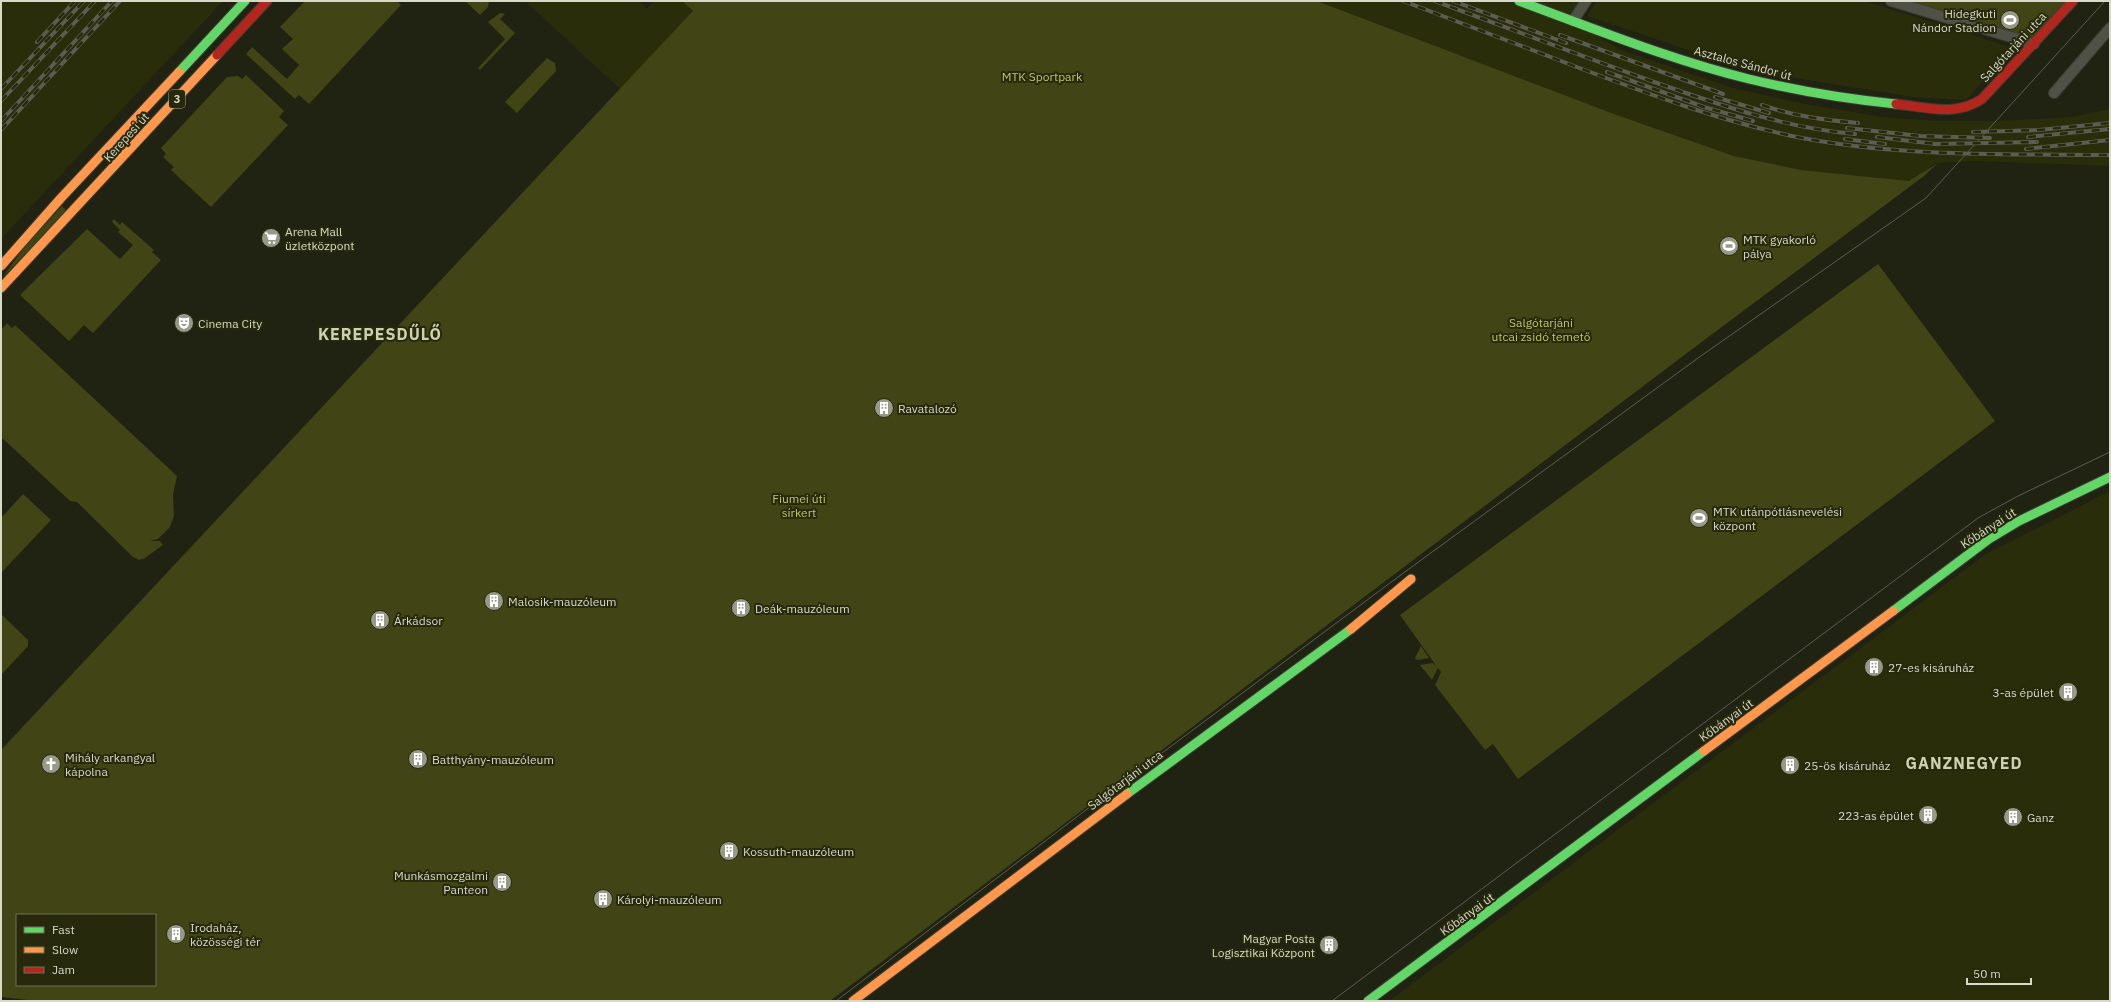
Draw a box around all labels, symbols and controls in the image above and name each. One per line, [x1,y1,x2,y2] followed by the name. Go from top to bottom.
[1912,6,1996,35] place label: Hidegkuti Nándor Stadion
[1977,8,2050,85] street label: Salgótarjáni utca
[1999,9,2021,31] sports icon: Hidegkuti Nándor Stadion
[1693,43,1793,83] street label: Asztalos Sándor út
[1002,69,1083,84] park label: MTK Sportpark
[169,90,185,108] road number: 3
[100,109,152,165] street label: Kerepesi út
[285,224,355,253] place label: Arena Mall üzletközpont
[260,227,282,249] supermarket icon: Arena Mall üzletközpont
[1743,232,1816,261] place label: MTK gyakorló pálya
[1718,235,1740,257] sports icon: MTK gyakorló pálya
[173,312,195,334] theatre icon: Cinema City
[1492,315,1591,344] park label: Salgótarjáni utcai zsidó temető
[198,316,262,331] place label: Cinema City
[318,323,442,344] district label: KEREPESDŰLŐ
[873,397,895,419] building icon: Ravatalozó
[898,401,957,416] place label: Ravatalozó
[772,491,826,520] park label: Fiumei úti sírkert
[1713,504,1842,533] place label: MTK utánpótlásnevelési központ
[1957,504,2019,552] street label: Kőbányai út
[1688,507,1710,529] sports icon: MTK utánpótlásnevelési központ
[483,590,505,612] building icon: Malosik-mauzóleum
[508,594,617,609] place label: Malosik-mauzóleum
[730,597,752,619] building icon: Deák-mauzóleum
[755,601,850,616] place label: Deák-mauzóleum
[369,609,391,631] building icon: Árkádsor
[394,613,443,628] place label: Árkádsor
[1863,656,1885,678] building icon: 27-es kisáruház
[1888,660,1975,675] place label: 27-es kisáruház
[2057,681,2079,703] building icon: 3-as épület
[1992,685,2054,700] place label: 3-as épület
[1696,695,1756,745] street label: Kőbányai út
[1084,747,1166,813] street label: Salgótarjáni utca
[407,748,429,770] building icon: Batthyány-mauzóleum
[65,750,155,779] place label: Mihály arkangyal kápolna
[432,752,554,767] place label: Batthyány-mauzóleum
[40,753,62,775] church icon: Mihály arkangyal kápolna
[1905,753,2023,773] district label: GANZNEGYED
[1779,754,1801,776] building icon: 25-ös kisáruház
[1804,758,1891,773] place label: 25-ös kisáruház
[1917,804,1939,826] building icon: 223-as épület
[2002,806,2024,828] building icon: Ganz
[1838,808,1914,823] place label: 223-as épület
[2027,810,2055,825] place label: Ganz
[718,840,740,862] building icon: Kossuth-mauzóleum
[743,844,854,859] place label: Kossuth-mauzóleum
[394,868,488,897] place label: Munkásmozgalmi Panteon
[491,871,513,893] building icon: Munkásmozgalmi Panteon
[592,888,614,910] building icon: Károlyi-mauzóleum
[1437,889,1497,939] street label: Kőbányai út
[617,892,722,907] place label: Károlyi-mauzóleum
[16,914,156,986] legend
[190,920,261,949] place label: Irodaház, közösségi tér
[52,922,75,937] text: Fast
[165,923,187,945] building icon: Irodaház, közösségi tér
[1212,931,1316,960] place label: Magyar Posta Logisztikai Központ
[1318,934,1340,956] building icon: Magyar Posta Logisztikai Központ
[52,942,78,957] text: Slow
[1967,960,2031,986] scale bar
[52,962,75,977] text: Jam
[1973,966,2001,981] text: 50 m

